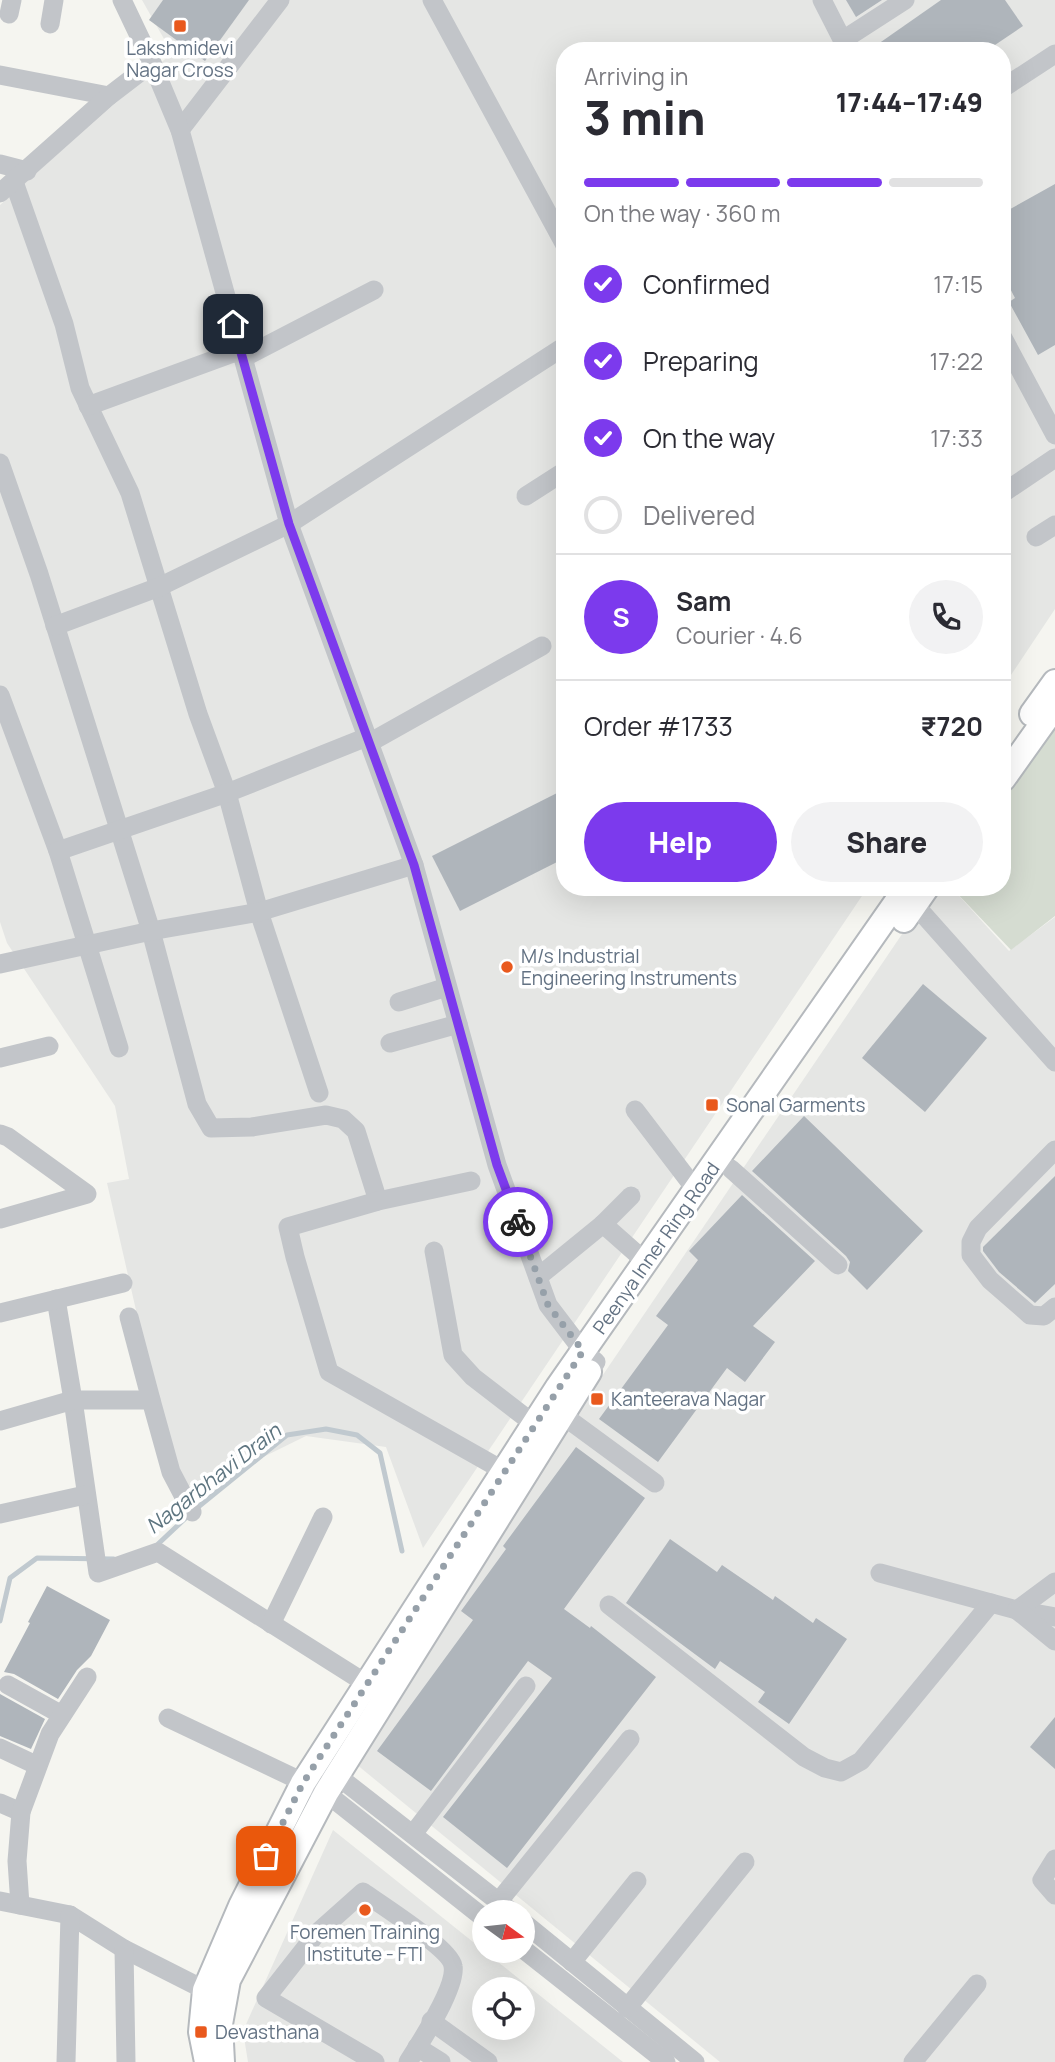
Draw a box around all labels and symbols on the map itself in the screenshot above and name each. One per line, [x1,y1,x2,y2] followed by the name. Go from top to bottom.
[172,18,188,34] marker: Lakshmidevi Nagar Cross
[126,35,234,83] place label: Lakshmidevi Nagar Cross
[203,294,263,354] pin
[521,943,737,991] place label: M/s Industrial Engineering Instruments
[499,959,515,975] marker: M/s Industrial Engineering Instruments
[726,1092,866,1118] place label: Sonal Garments
[704,1097,720,1113] marker: Sonal Garments
[587,1157,725,1339] street label: Peenya Inner Ring Road
[483,1187,553,1257] courier
[611,1386,766,1412] place label: Kanteerava Nagar
[589,1391,605,1407] marker: Kanteerava Nagar
[140,1416,287,1539] water label: Nagarbhavi Drain
[236,1826,296,1886] pin
[472,1900,536,1964] north arrow
[357,1902,373,1918] marker: Foremen Training Institute - FTI
[290,1919,440,1967] place label: Foremen Training Institute - FTI
[215,2019,319,2045] place label: Devasthana
[193,2024,209,2040] marker: Devasthana

